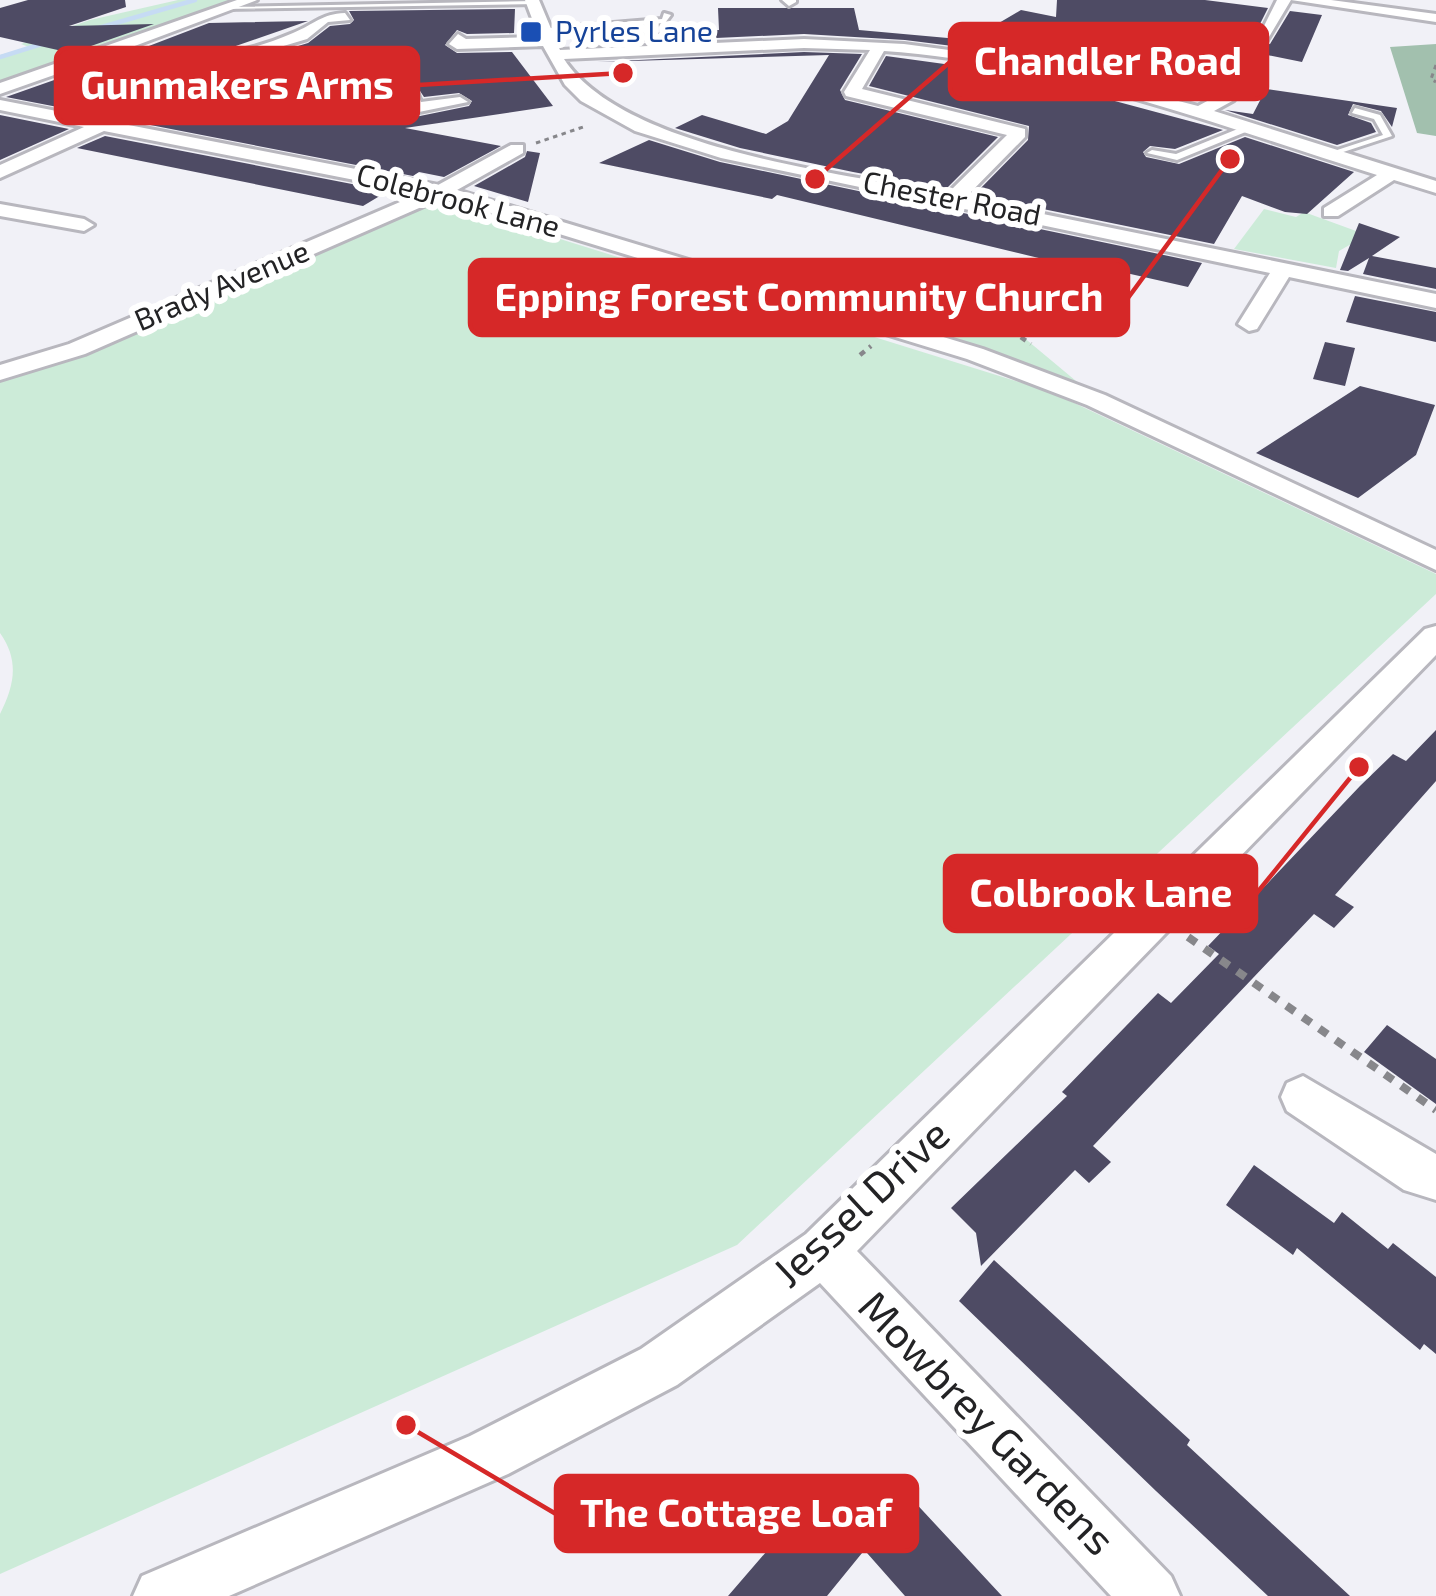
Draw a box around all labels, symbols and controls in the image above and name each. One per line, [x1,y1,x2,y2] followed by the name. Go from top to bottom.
[555,12,713,48] place label: Pyrles Lane
[518,19,544,45] marker: Pyrles Lane
[950,24,1267,99] callout: Chandler Road
[974,36,1242,83] text: Chandler Road
[56,48,418,123] callout: Gunmakers Arms
[80,60,394,107] text: Gunmakers Arms
[353,155,564,244] street label: Colebrook Lane
[860,162,1044,232] street label: Chester Road
[129,231,314,337] street label: Brady Avenue
[470,260,1128,335] callout: Epping Forest Community Church
[495,272,1103,320] text: Epping Forest Community Church
[945,856,1256,931] callout: Colbrook Lane
[970,868,1232,915] text: Colbrook Lane
[761,1107,958,1296] street label: Jessel Drive
[850,1280,1127,1564] street label: Mowbrey Gardens
[556,1476,917,1551] callout: The Cottage Loaf
[580,1488,893,1535] text: The Cottage Loaf

